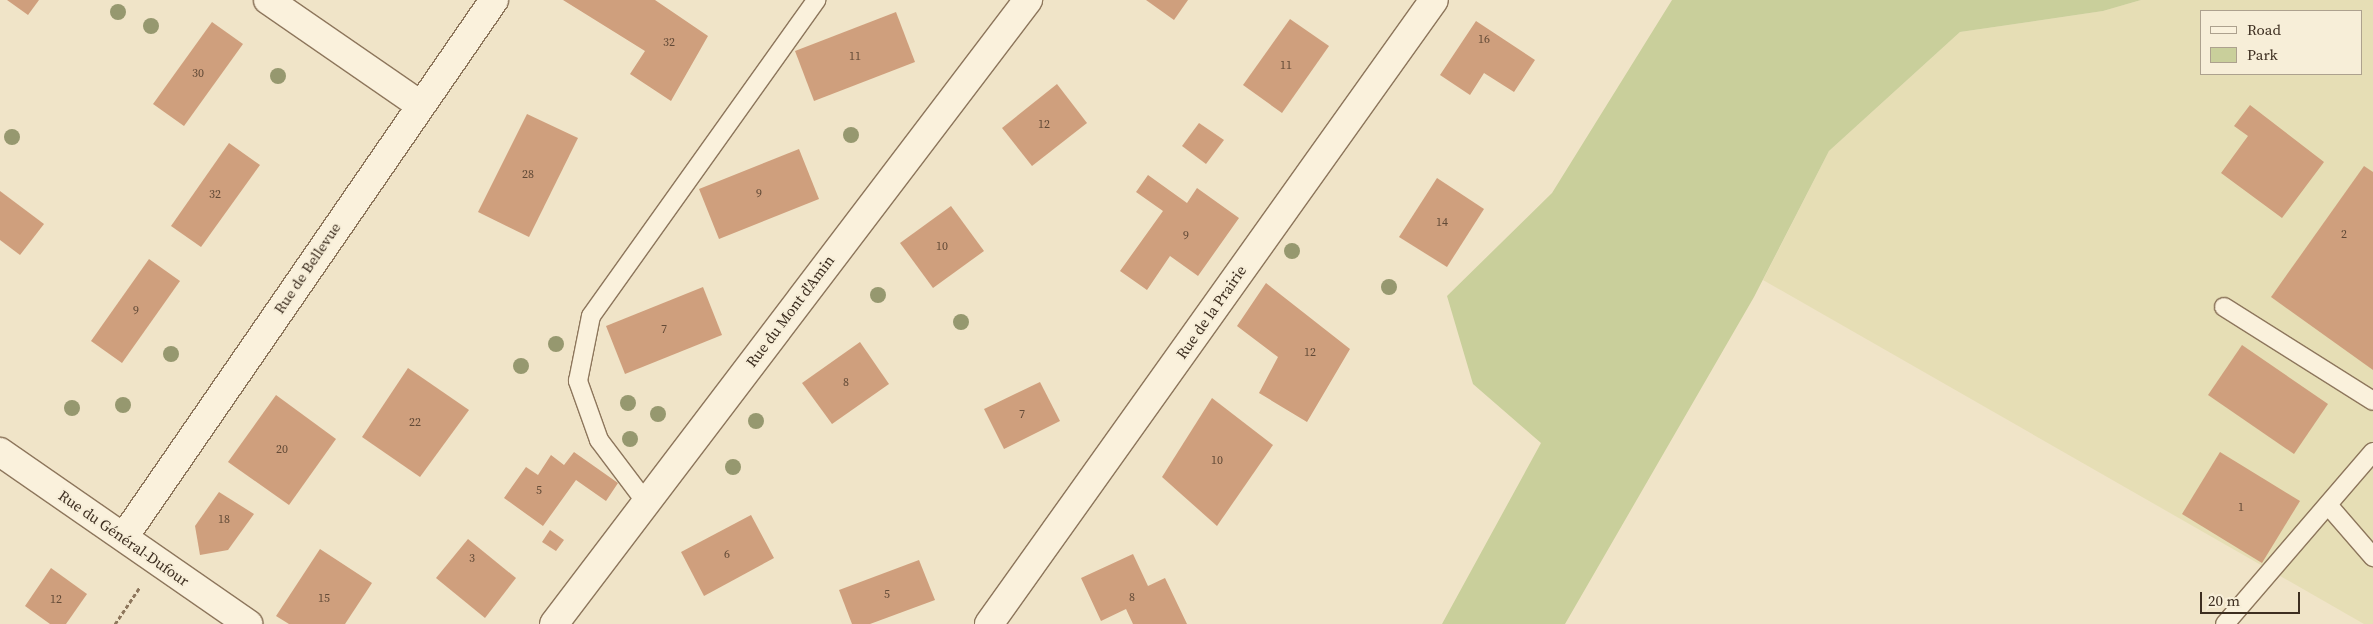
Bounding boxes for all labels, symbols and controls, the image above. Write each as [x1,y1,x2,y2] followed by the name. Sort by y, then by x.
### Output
[2200,10,2363,75] legend
[2247,19,2281,40] text: Road
[1478,33,1490,47] house number: 16
[663,36,675,50] house number: 32
[2247,44,2278,65] text: Park
[849,50,861,64] house number: 11
[1280,59,1292,73] house number: 11
[192,67,204,81] house number: 30
[1038,118,1050,132] house number: 12
[522,168,534,182] house number: 28
[756,187,762,201] house number: 9
[209,188,221,202] house number: 32
[1436,216,1448,230] house number: 14
[270,219,344,317] street label: Rue de Bellevue
[2341,228,2347,242] house number: 2
[1183,229,1189,243] house number: 9
[936,240,948,254] house number: 10
[742,251,838,371] street label: Rue du Mont d'Amin
[1172,262,1250,362] street label: Rue de la Prairie
[133,304,139,318] house number: 9
[661,323,667,337] house number: 7
[1304,346,1316,360] house number: 12
[843,376,849,390] house number: 8
[1019,408,1025,422] house number: 7
[409,416,421,430] house number: 22
[276,443,288,457] house number: 20
[1211,454,1223,468] house number: 10
[536,484,542,498] house number: 5
[55,486,193,590] street label: Rue du Général-Dufour
[2238,501,2244,515] house number: 1
[218,513,230,527] house number: 18
[724,548,730,562] house number: 6
[469,552,475,566] house number: 3
[2203,582,2303,614] scale bar
[884,588,890,602] house number: 5
[2208,590,2240,611] text: 20 m
[1129,591,1135,605] house number: 8
[318,592,330,606] house number: 15
[50,593,62,607] house number: 12

